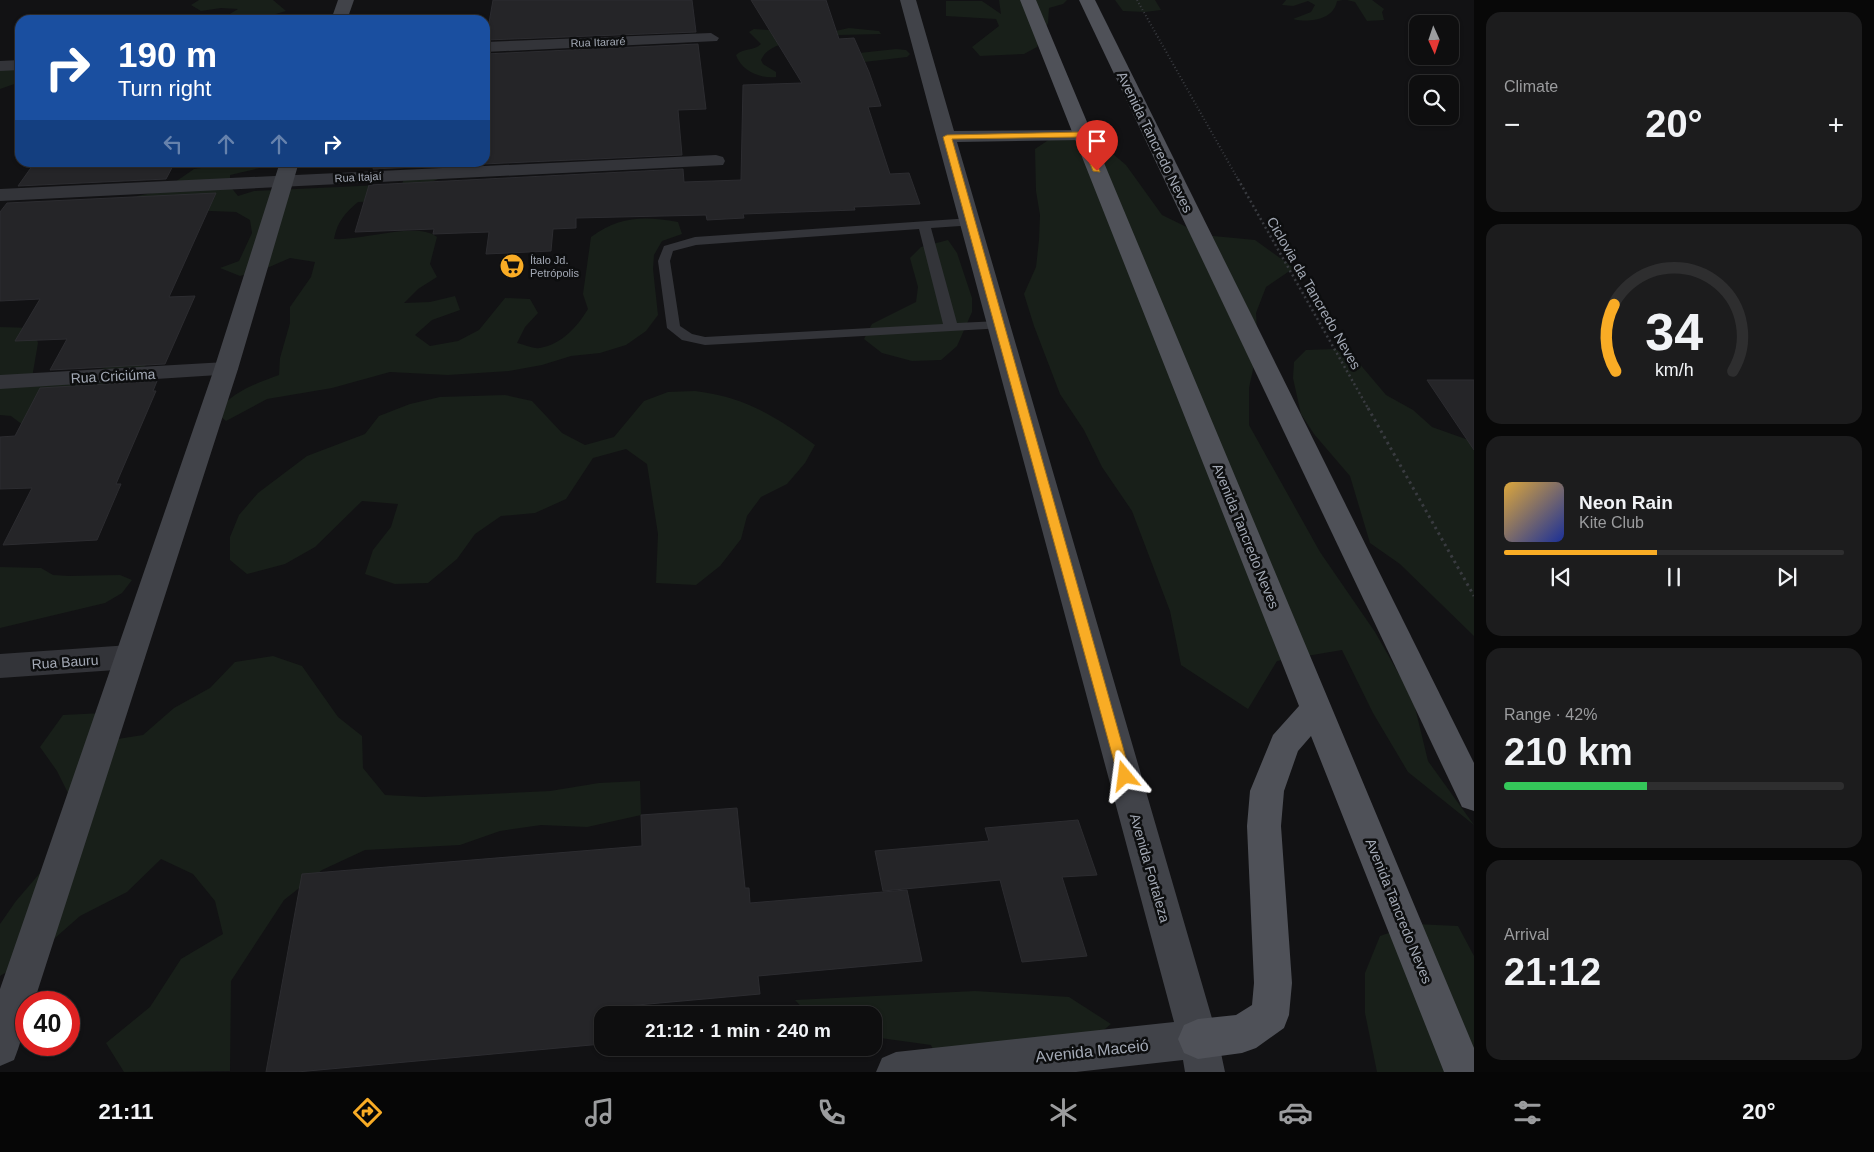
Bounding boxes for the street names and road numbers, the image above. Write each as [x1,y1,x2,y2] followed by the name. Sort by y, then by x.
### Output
[570,35,626,49] street label: Rua Itararé
[1114,69,1196,215] street label: Avenida Tancredo Neves
[334,170,382,184] street label: Rua Itajaí
[1264,214,1364,372] street label: Ciclovia da Tancredo Neves
[70,366,156,386] street label: Rua Criciúma
[1210,461,1282,611] street label: Avenida Tancredo Neves
[31,652,99,672] street label: Rua Bauru
[1127,812,1173,925] street label: Avenida Fortaleza
[1363,836,1435,986] street label: Avenida Tancredo Neves
[1035,1037,1149,1065] street label: Avenida Maceió

